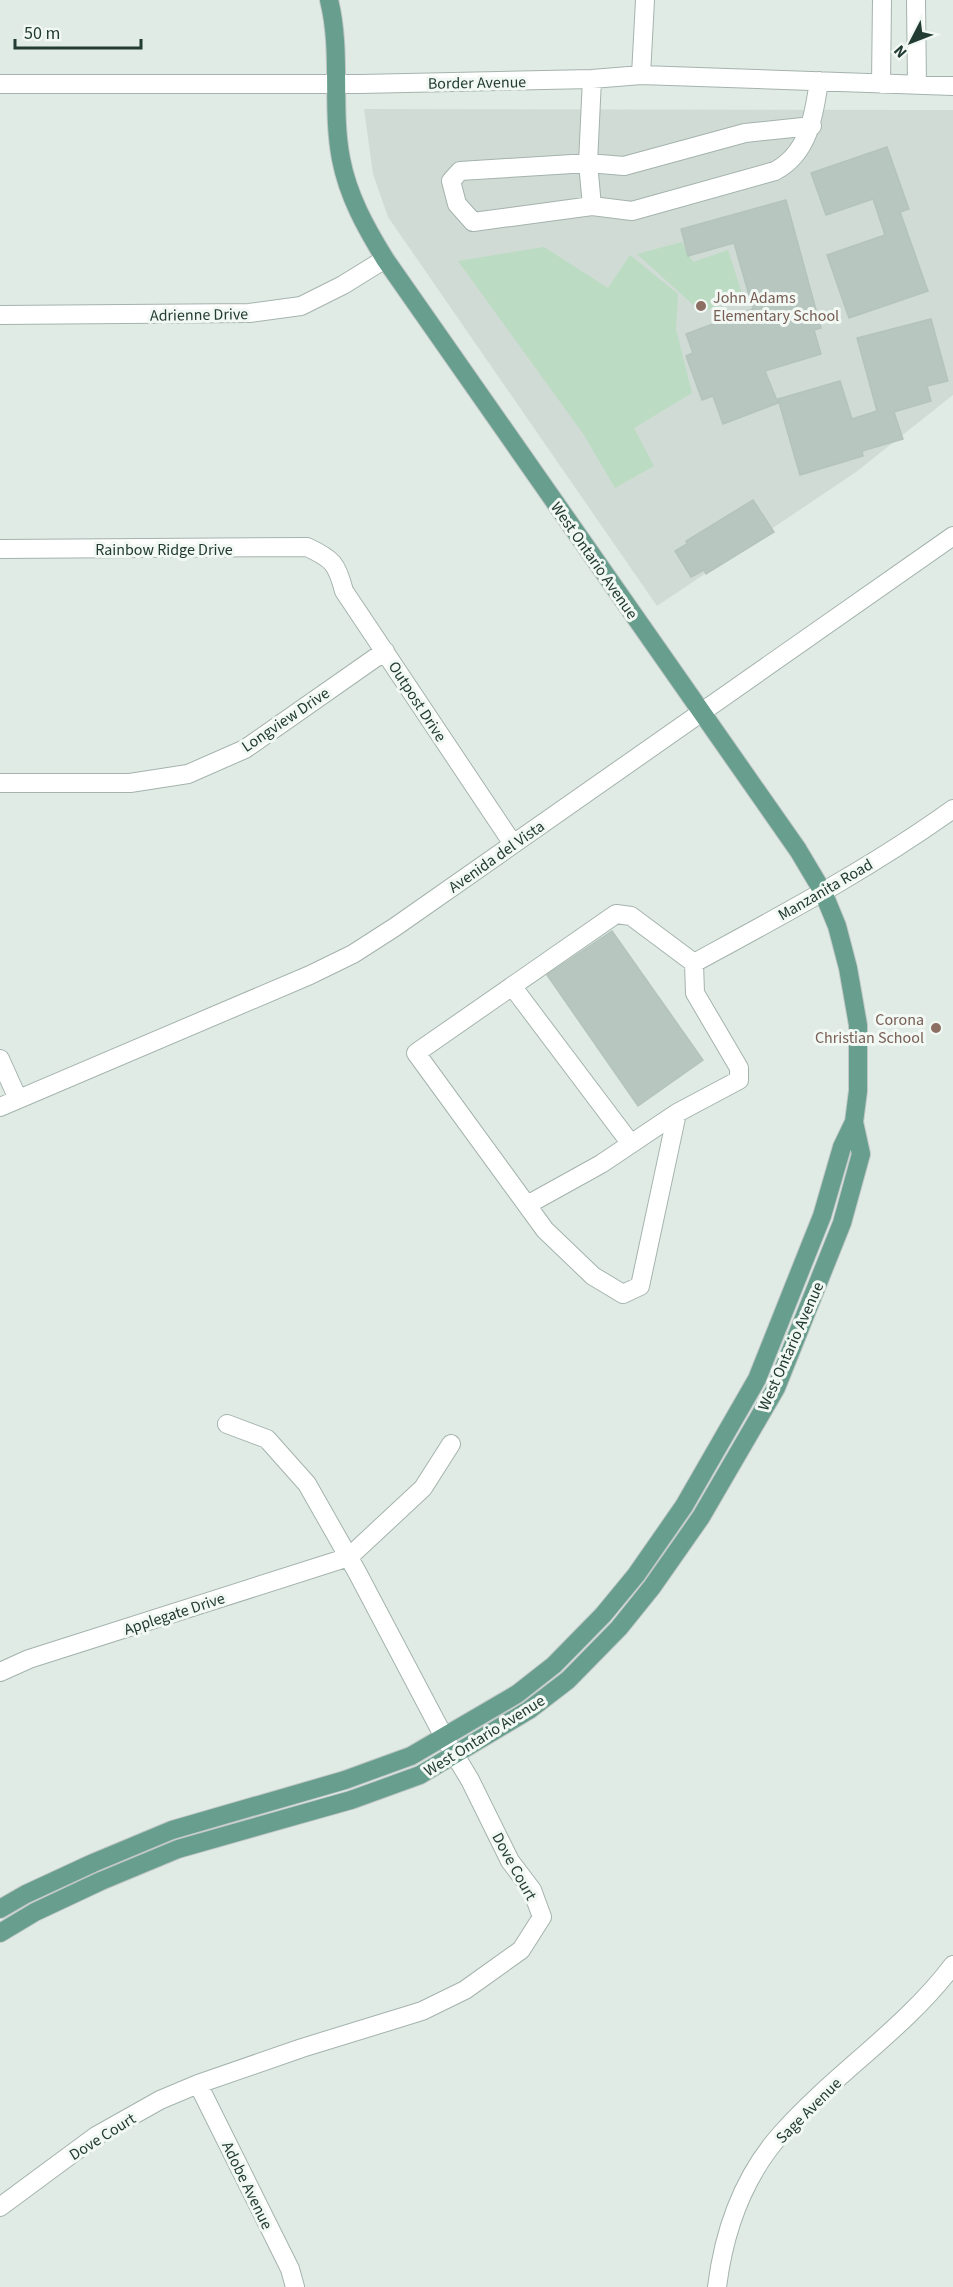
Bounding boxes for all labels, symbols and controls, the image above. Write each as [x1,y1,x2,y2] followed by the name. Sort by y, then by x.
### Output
[15,12,141,50] scale bar
[881,12,941,72] north arrow
[24,21,60,46] text: 50 m
[889,40,912,63] text: N
[428,71,526,95] street label: Border Avenue
[713,287,839,327] place label: John Adams Elementary School
[694,299,708,313] marker: John Adams Elementary School
[150,303,248,327] street label: Adrienne Drive
[545,497,643,624] street label: West Ontario Avenue
[95,539,233,561] street label: Rainbow Ridge Drive
[383,657,451,746] street label: Outpost Drive
[237,682,334,757] street label: Longview Drive
[444,816,549,898] street label: Avenida del Vista
[774,854,877,926] street label: Manzanita Road
[815,1009,924,1049] place label: Corona Christian School
[929,1021,943,1035] marker: Corona Christian School
[753,1279,829,1414] street label: West Ontario Avenue
[121,1587,228,1641] street label: Applegate Drive
[420,1690,549,1782] street label: West Ontario Avenue
[486,1829,542,1905] street label: Dove Court
[771,2073,847,2149] street label: Sage Avenue
[65,2107,140,2166] street label: Dove Court
[216,2138,278,2233] street label: Adobe Avenue

